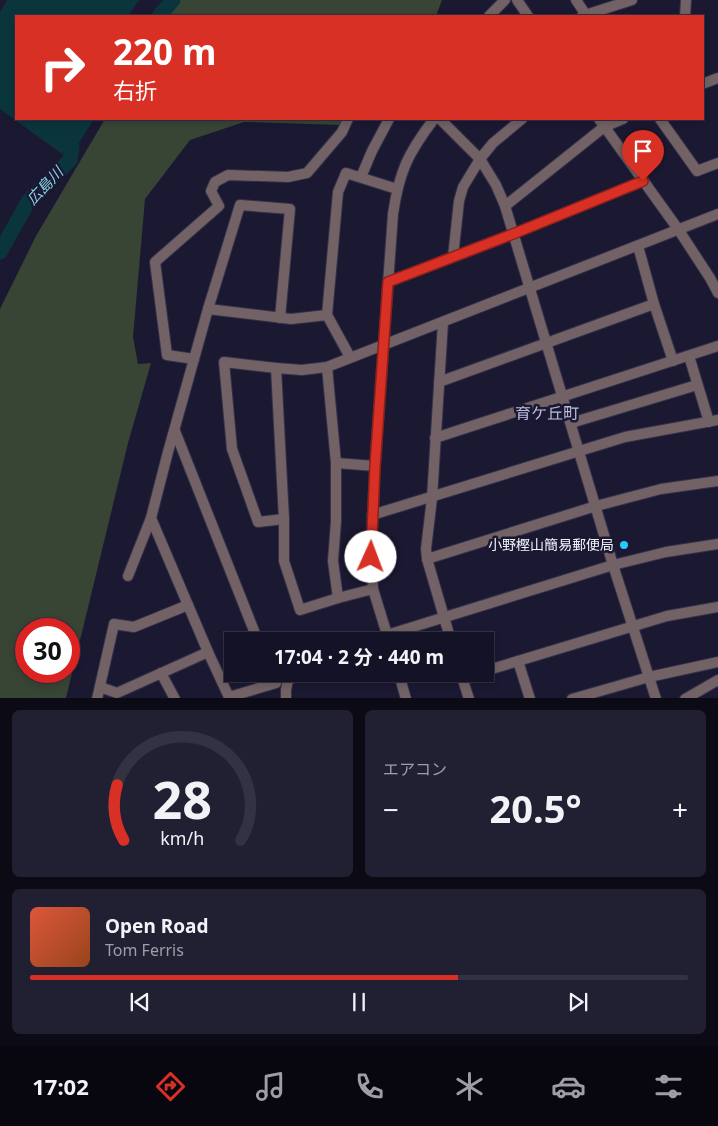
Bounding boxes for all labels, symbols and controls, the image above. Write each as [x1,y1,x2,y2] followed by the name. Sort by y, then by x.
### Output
[113,28,216,75] text: 220 m
[30,35,95,100] icon: right
[113,75,157,105] text: 右折
[622,130,664,181] pin
[629,137,657,165] icon: arrive
[22,161,68,209] water label: 広島川
[515,402,579,424] district label: 育ケ丘町
[344,530,396,582] position arrow
[488,535,614,554] place label: 小野樫山簡易郵便局
[618,539,630,551] marker: 小野樫山簡易郵便局
[15,618,80,683] speed limit sign: 30
[274,644,444,670] text: 17:04 · 2 分 · 440 m
[383,758,447,780] text: エアコン
[153,763,212,834] text: 28
[490,782,582,834] text: 20.5°
[383,790,399,828] text: −
[672,790,688,828] text: +
[161,826,204,850] text: km/h
[105,913,208,939] text: Open Road
[105,939,184,961] text: Tom Ferris
[126,988,154,1016] icon: previous
[345,988,373,1016] icon: pause
[564,988,592,1016] icon: next
[153,1069,188,1104] icon: directions
[253,1069,288,1104] icon: music
[352,1069,387,1104] icon: phone
[452,1069,487,1104] icon: climate
[551,1069,586,1104] icon: car
[651,1069,686,1104] icon: filters
[32,1071,89,1101] text: 17:02

